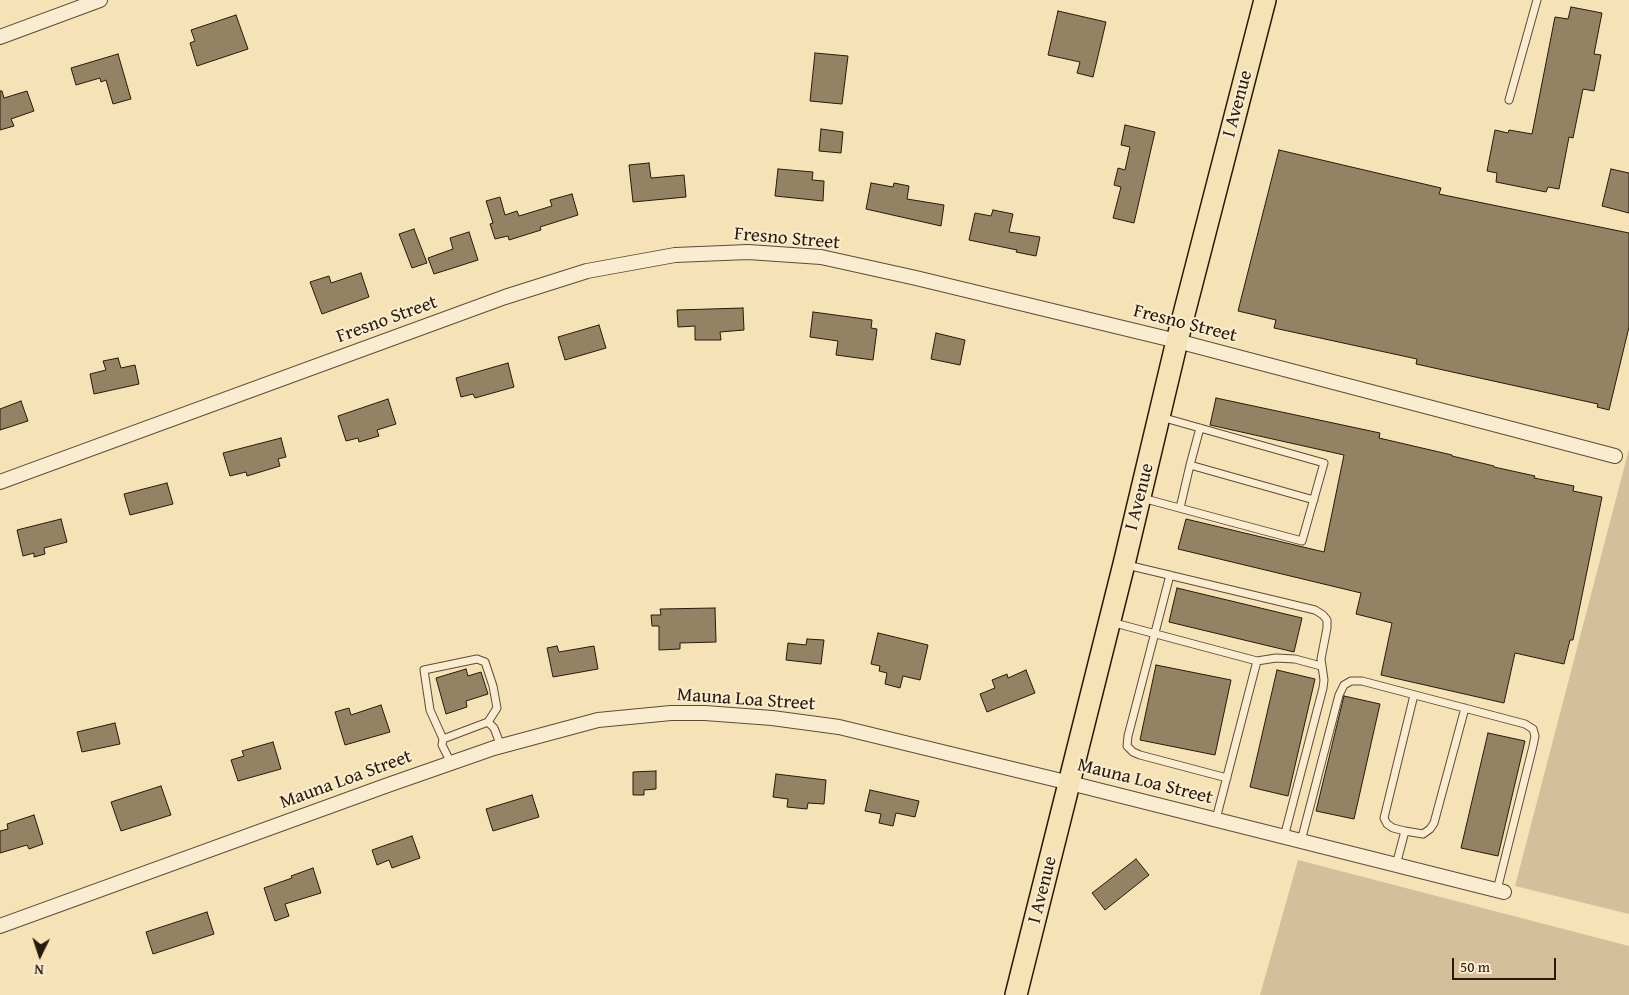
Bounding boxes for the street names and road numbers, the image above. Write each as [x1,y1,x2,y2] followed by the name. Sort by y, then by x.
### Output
[1218,68,1258,140] street label: I Avenue
[733,223,841,255] street label: Fresno Street
[333,291,441,349] street label: Fresno Street
[1131,300,1239,348] street label: Fresno Street
[1121,461,1159,533] street label: I Avenue
[676,684,816,716] street label: Mauna Loa Street
[277,746,415,814] street label: Mauna Loa Street
[1075,754,1215,810] street label: Mauna Loa Street
[1024,854,1062,926] street label: I Avenue

